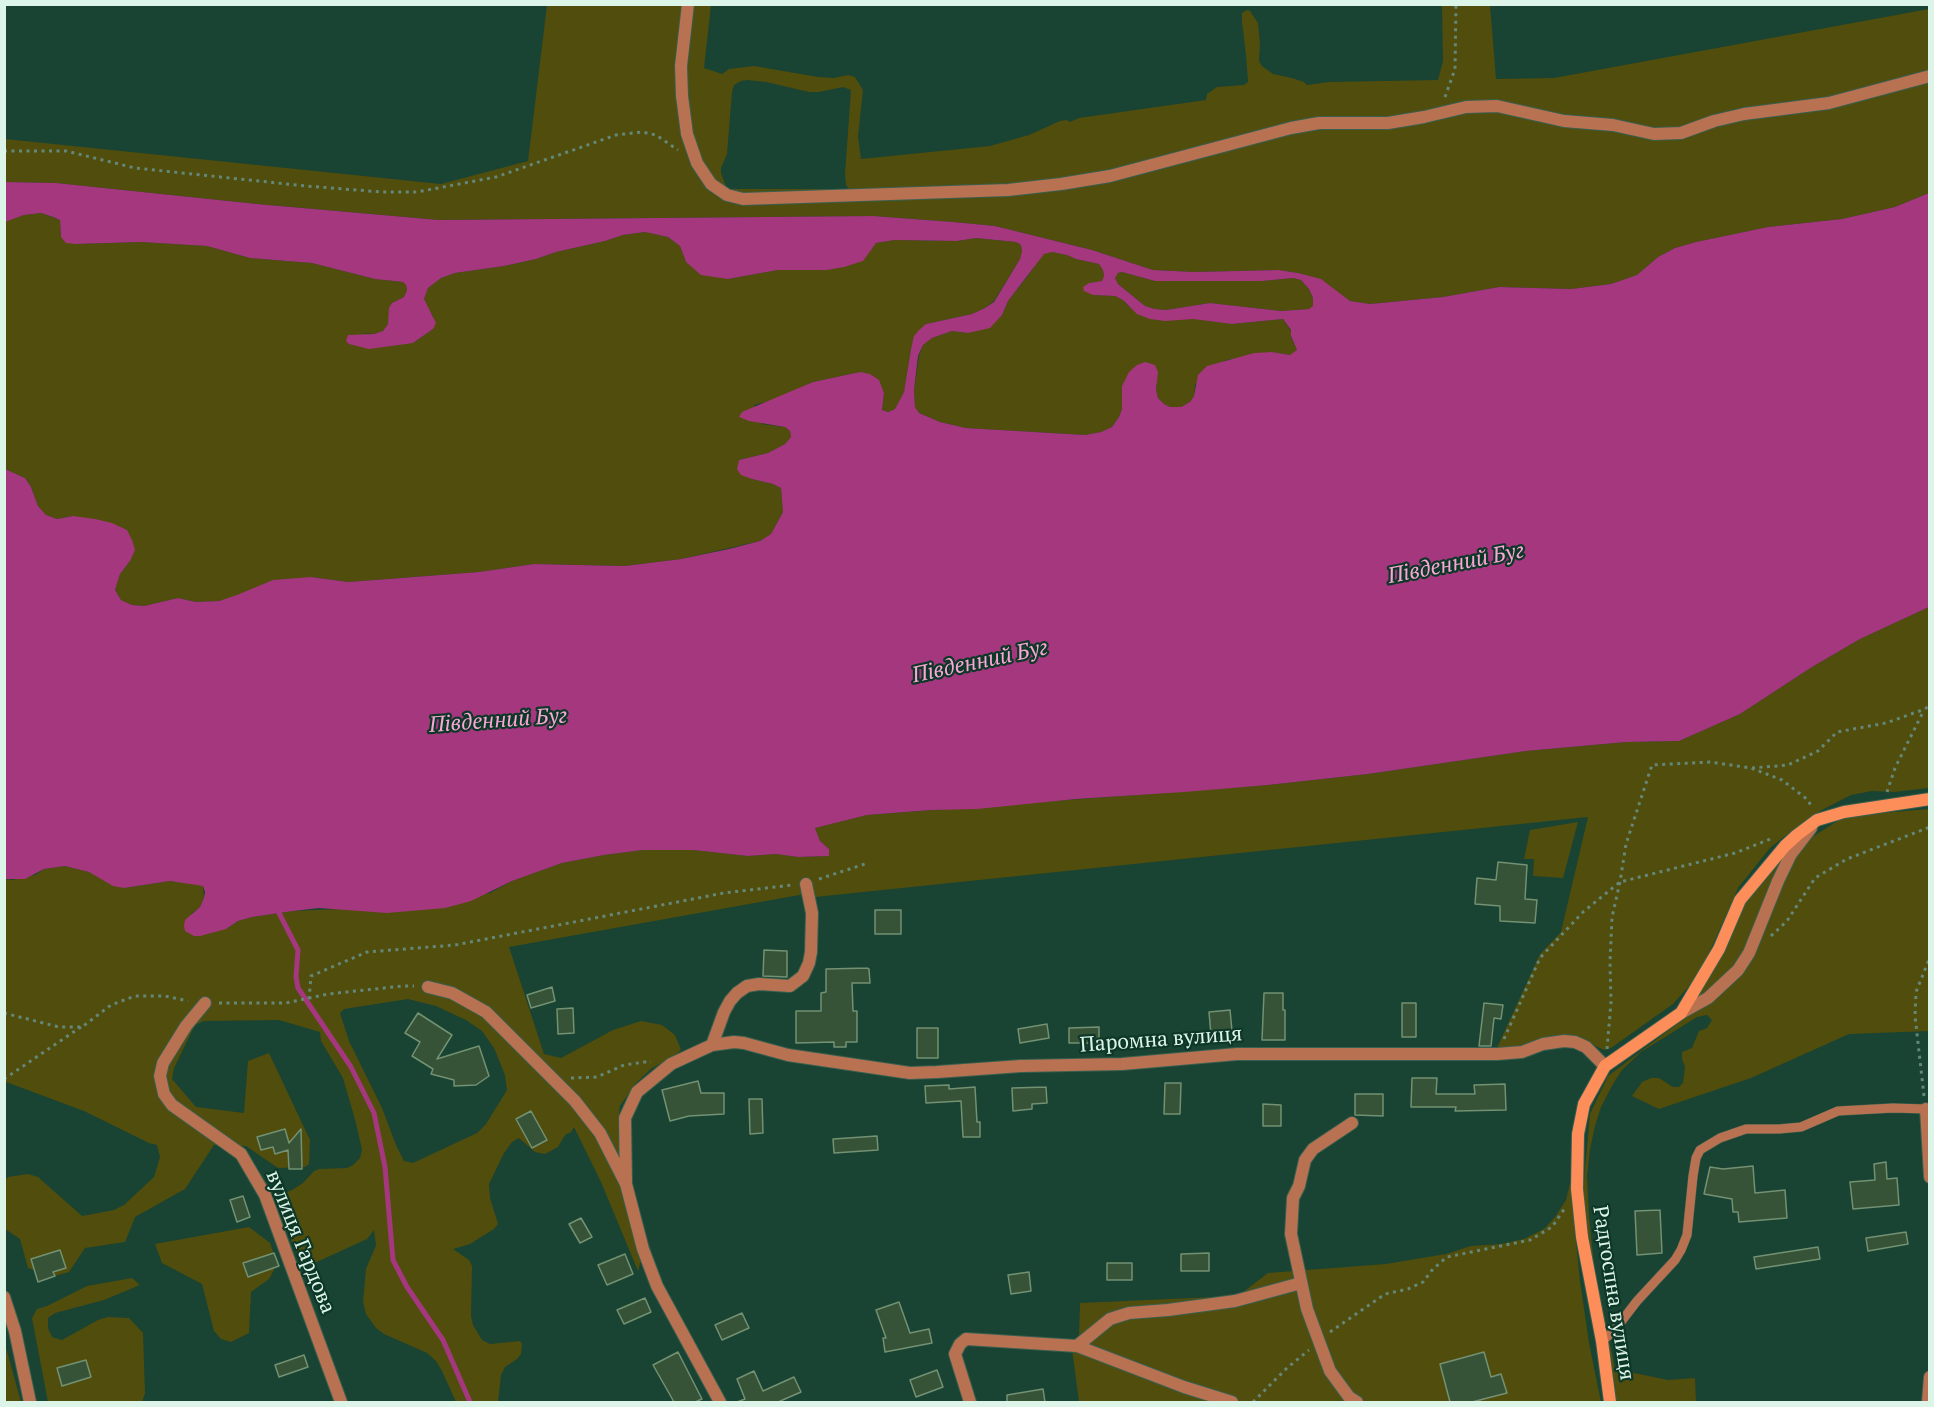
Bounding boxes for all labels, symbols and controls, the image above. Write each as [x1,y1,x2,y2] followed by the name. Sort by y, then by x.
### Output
[1386,538,1526,590] water label: Південний Буг
[910,635,1050,689] water label: Південний Буг
[428,703,568,739] water label: Південний Буг
[1079,1022,1243,1058] street label: Паромна вулиця
[260,1167,340,1317] street label: вулиця Гардова
[1587,1204,1639,1382] street label: Радгоспна вулиця

